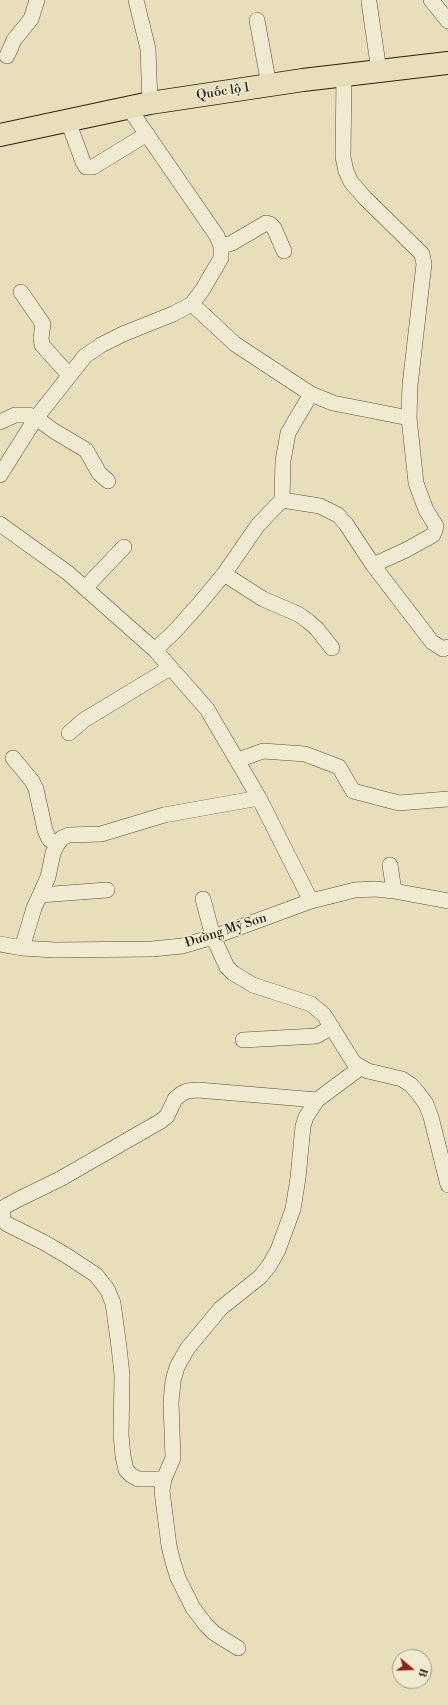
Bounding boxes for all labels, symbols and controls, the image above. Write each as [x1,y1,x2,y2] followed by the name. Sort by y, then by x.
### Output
[195,80,251,104] street label: Quốc lộ 1
[183,910,269,952] street label: Đường Mỹ Sơn
[392,1649,432,1689] north arrow
[414,1666,430,1679] text: B

